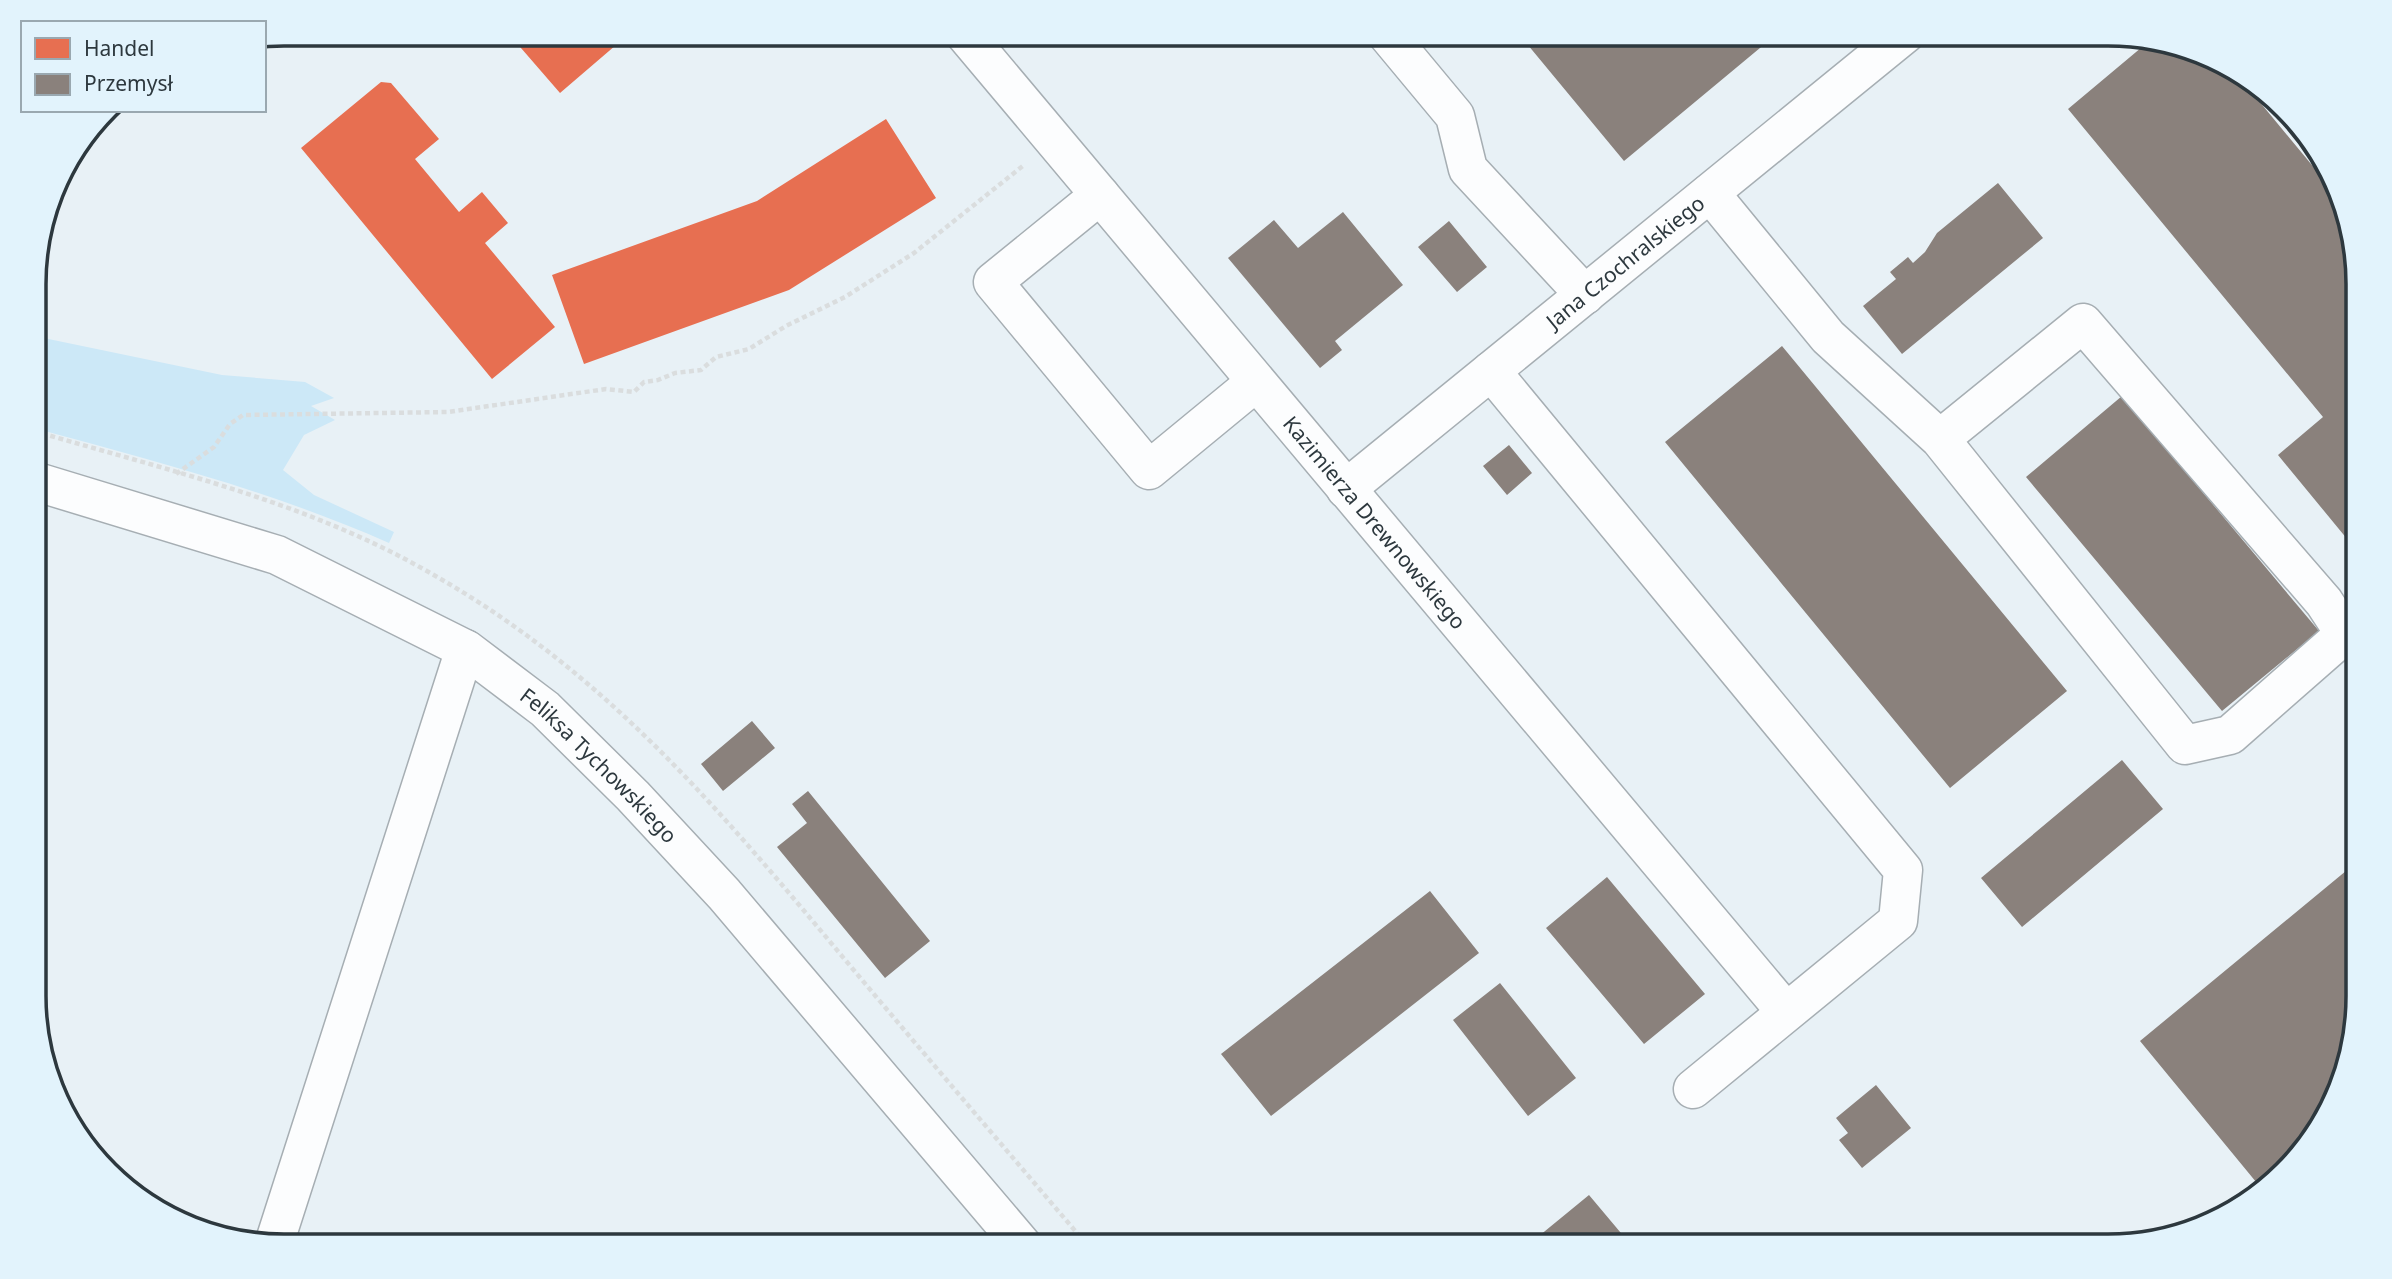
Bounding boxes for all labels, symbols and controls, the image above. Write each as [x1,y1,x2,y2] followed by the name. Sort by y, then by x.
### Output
[21,21,266,112] legend
[84,34,155,62] text: Handel
[84,69,173,97] text: Przemysł
[1539,189,1710,336] street label: Jana Czochralskiego
[1277,410,1473,635] street label: Kazimierza Drewnowskiego
[515,681,683,849] street label: Feliksa Tychowskiego

